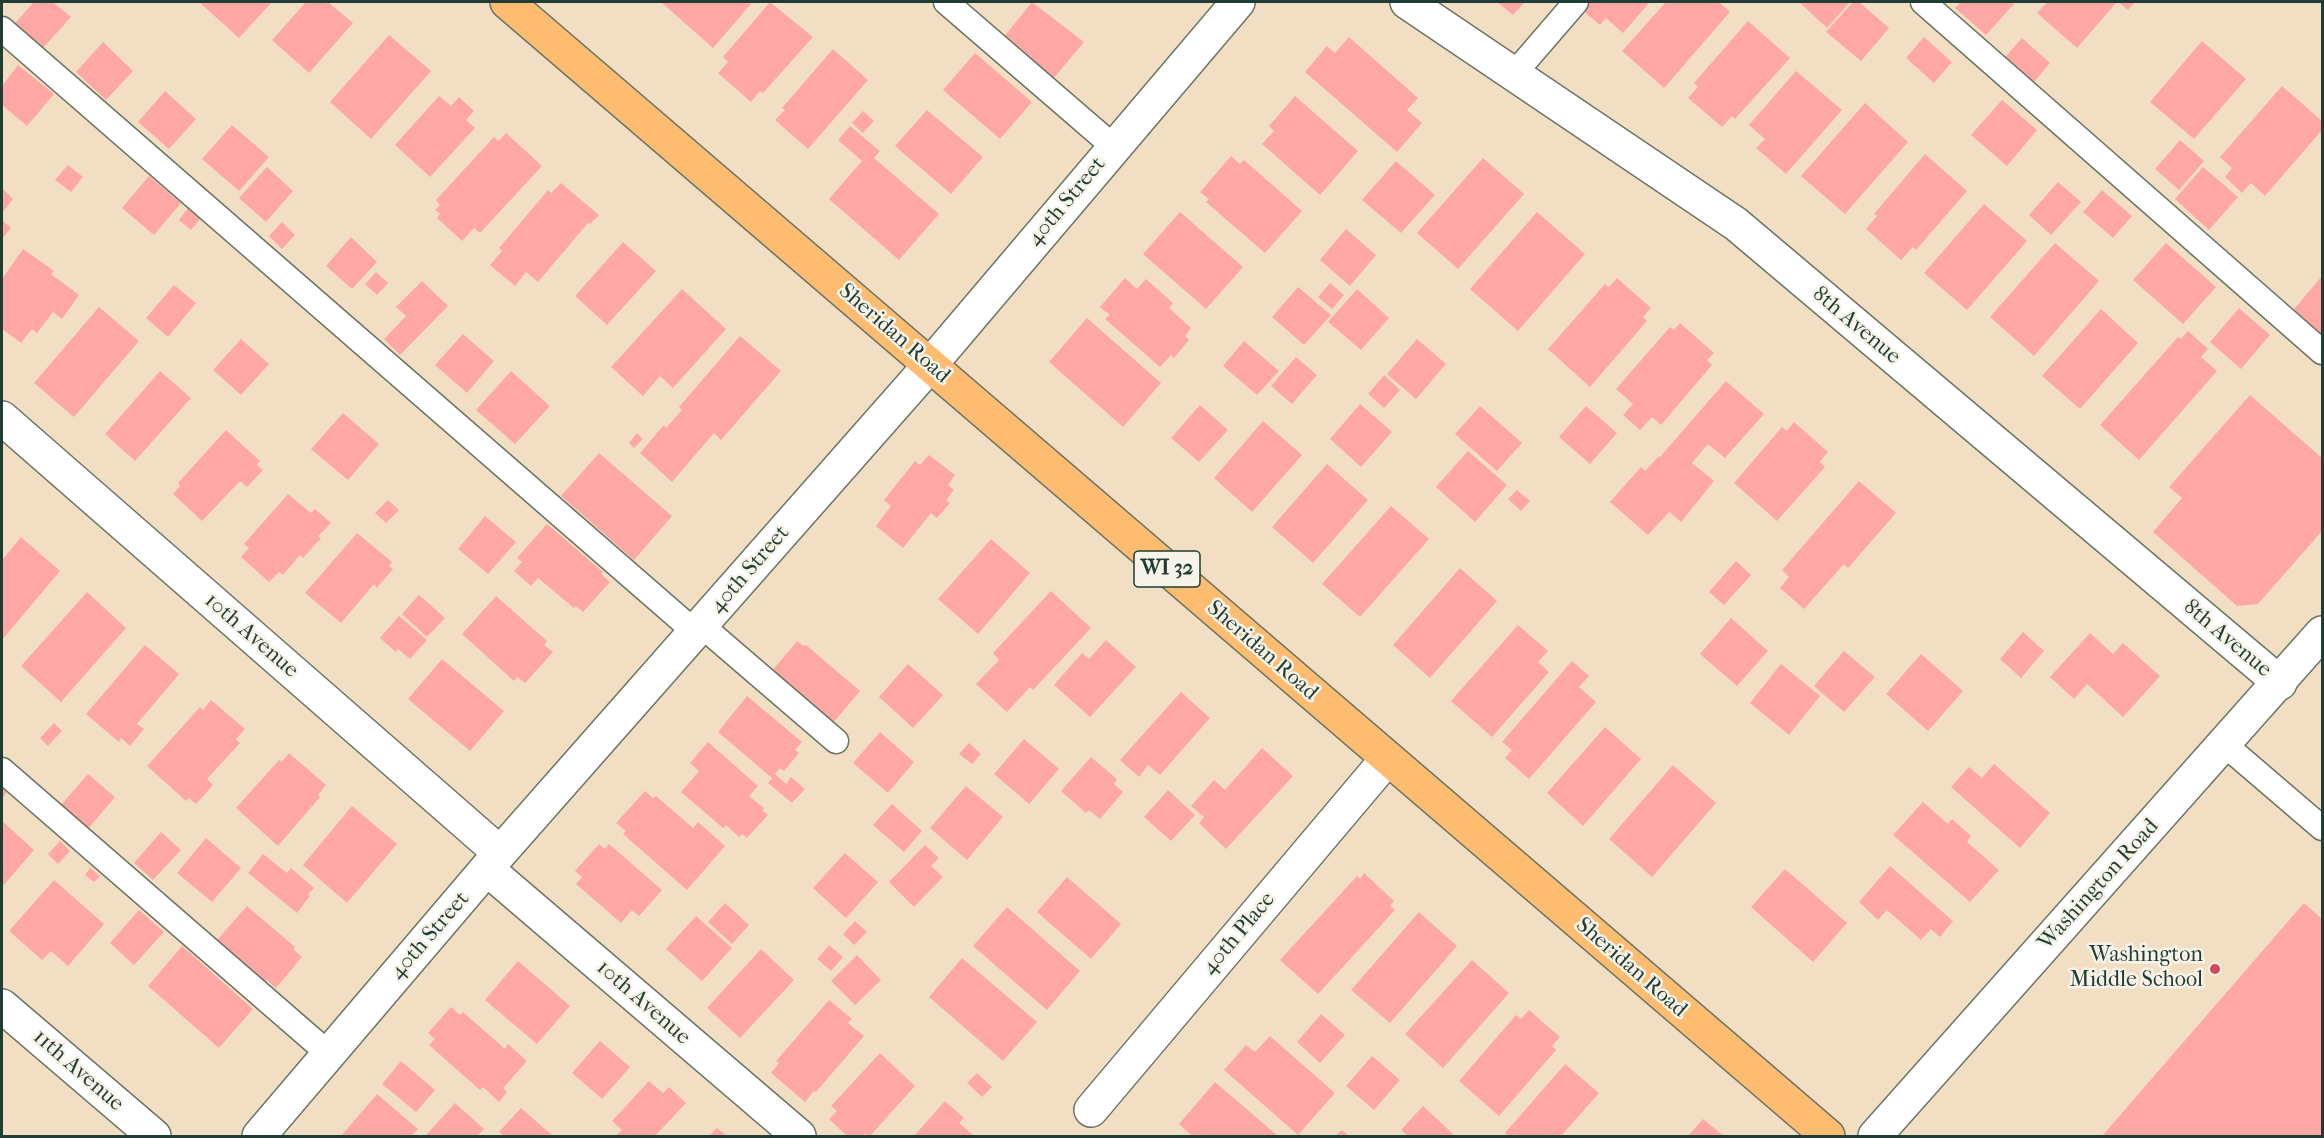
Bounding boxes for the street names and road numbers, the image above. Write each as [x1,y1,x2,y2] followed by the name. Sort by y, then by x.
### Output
[1022,152,1112,252] street label: 40th Street
[833,279,955,389] street label: Sheridan Road
[1807,282,1905,370] street label: 8th Avenue
[705,521,795,619] street label: 40th Street
[1134,551,1200,587] road number: WI 32
[199,588,303,684] street label: 10th Avenue
[2178,595,2276,683] street label: 8th Avenue
[1201,596,1323,706] street label: Sheridan Road
[2033,814,2165,956] street label: Washington Road
[385,887,475,985] street label: 40th Street
[1197,887,1281,981] street label: 40th Place
[1570,913,1692,1023] street label: Sheridan Road
[591,955,695,1051] street label: 10th Avenue
[27,1024,129,1118] street label: 11th Avenue

